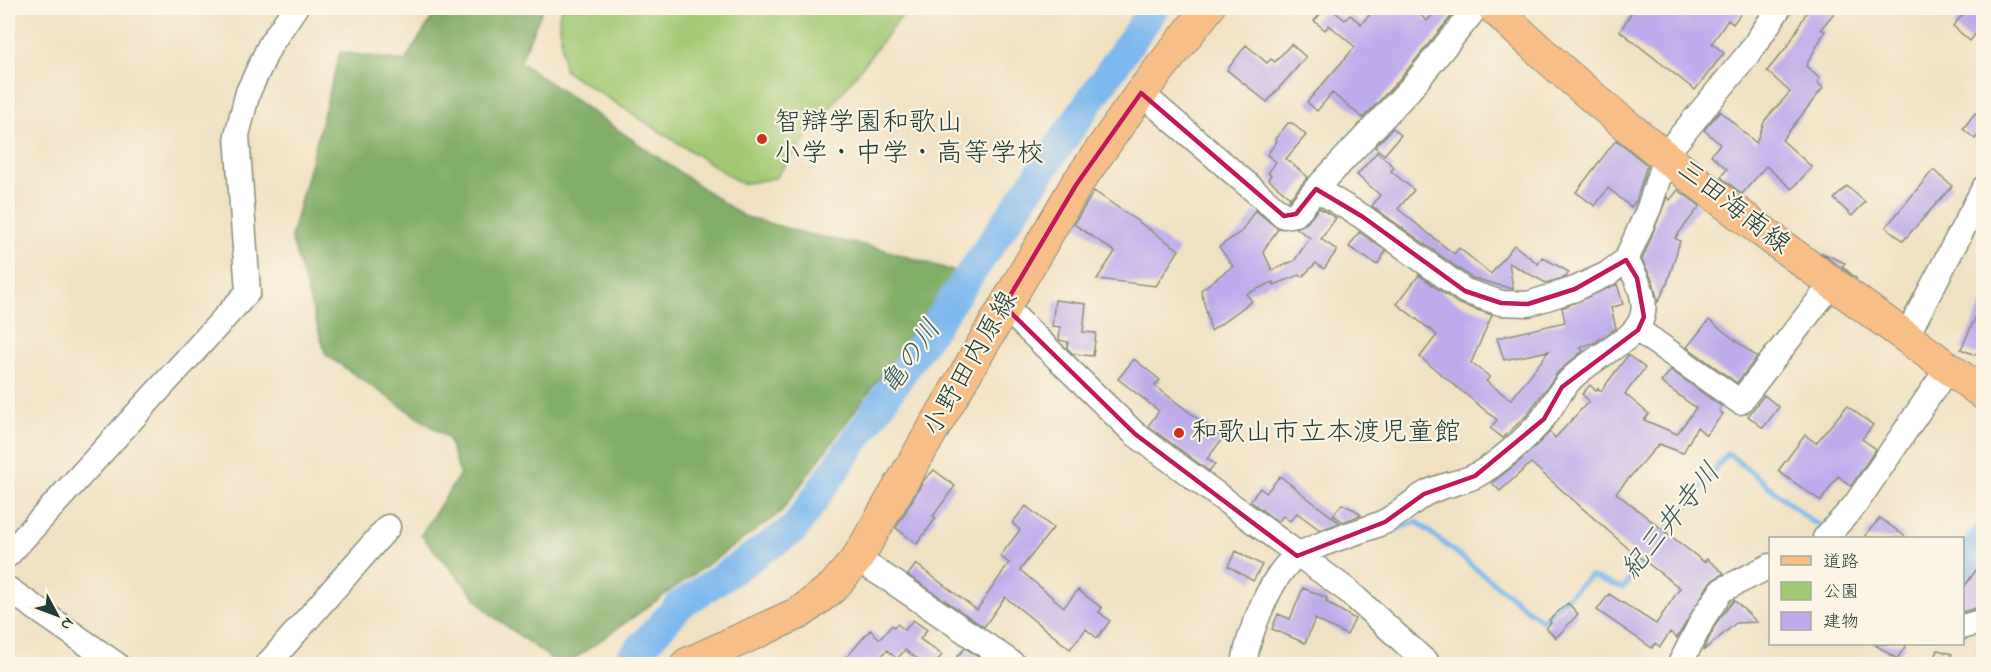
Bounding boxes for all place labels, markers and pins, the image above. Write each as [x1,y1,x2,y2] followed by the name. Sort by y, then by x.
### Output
[774,104,1044,174] place label: 智辯学園和歌山 小学・中学・高等学校
[755,132,769,146] marker: 智辯学園和歌山 小学・中学・高等学校
[1191,414,1461,453] place label: 和歌山市立本渡児童館
[1172,426,1186,440] marker: 和歌山市立本渡児童館

